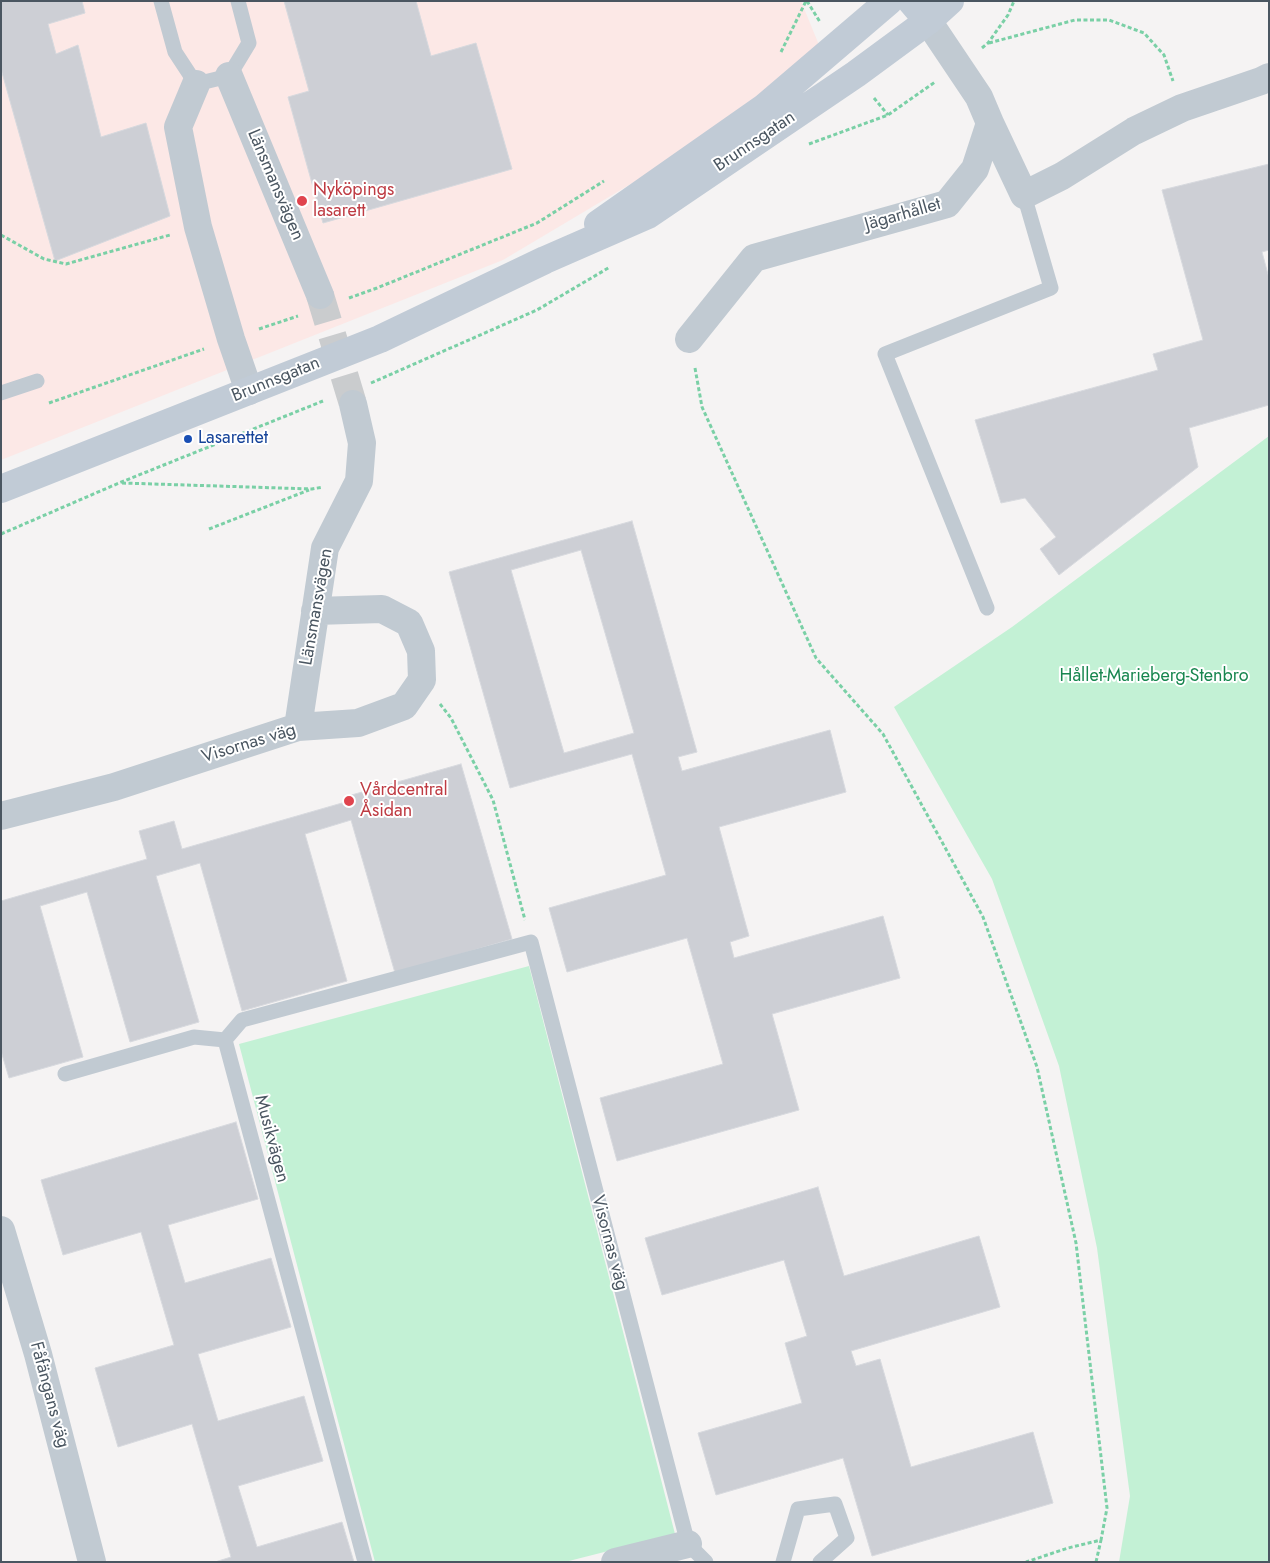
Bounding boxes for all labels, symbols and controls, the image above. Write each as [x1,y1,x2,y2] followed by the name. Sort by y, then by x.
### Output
[710,107,800,177] street label: Brunnsgatan
[242,126,308,244] street label: Länsmansvägen
[313,180,394,222] place label: Nyköpings lasarett
[295,194,309,208] marker: Nyköpings lasarett
[862,194,944,236] street label: Jägarhållet
[229,353,323,407] street label: Brunnsgatan
[198,428,268,450] place label: Lasarettet
[182,433,194,445] marker: Lasarettet
[296,547,338,667] street label: Länsmansvägen
[1060,666,1248,688] park label: Hållet-Marieberg-Stenbro
[199,719,299,769] street label: Visornas väg
[360,780,448,822] place label: Vårdcentral Åsidan
[342,794,356,808] marker: Vårdcentral Åsidan
[249,1093,293,1185] street label: Musikvägen
[586,1193,632,1293] street label: Visornas väg
[24,1340,74,1450] street label: Fåfängans väg

